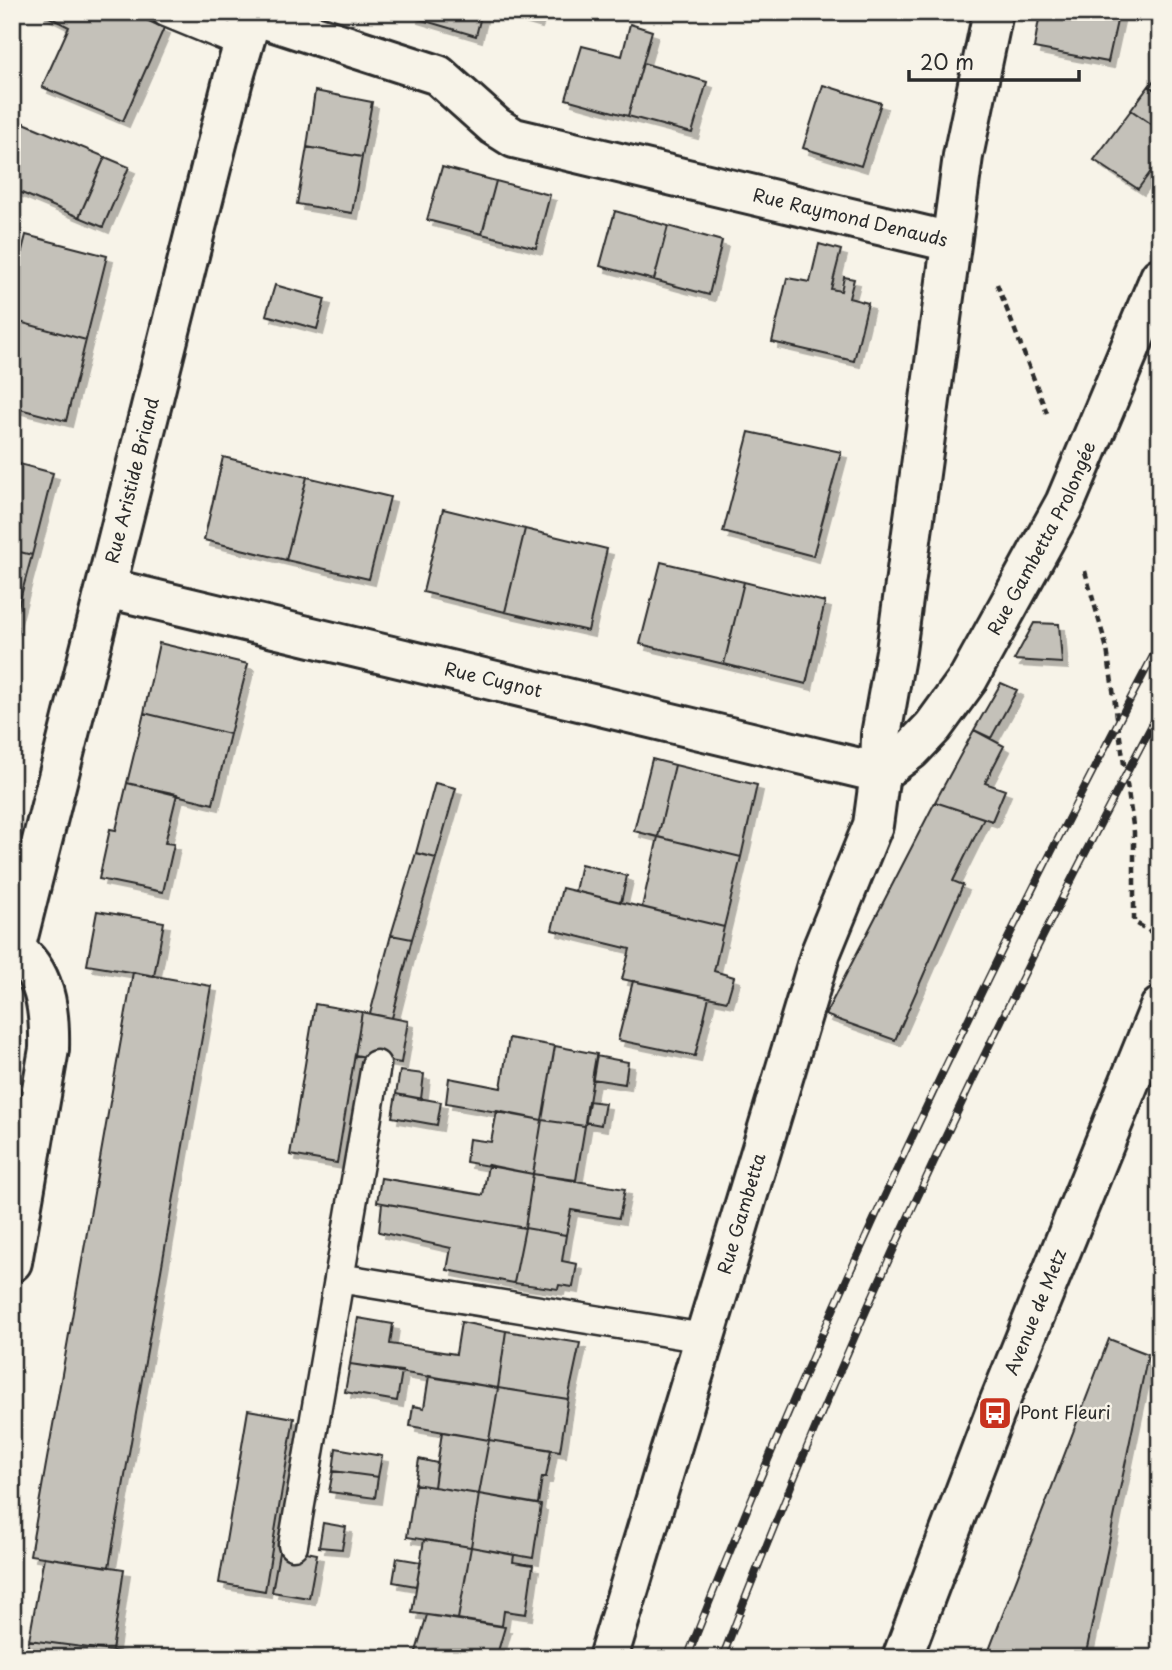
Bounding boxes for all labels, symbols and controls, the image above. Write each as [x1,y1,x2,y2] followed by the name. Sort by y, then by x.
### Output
[909,38,1079,82] scale bar
[920,45,974,77] text: 20 m
[750,180,951,253] street label: Rue Raymond Denauds
[97,394,165,566] street label: Rue Aristide Briand
[980,437,1102,640] street label: Rue Gambetta Prolongée
[442,654,545,704] street label: Rue Cugnot
[710,1149,772,1277] street label: Rue Gambetta
[997,1244,1073,1379] street label: Avenue de Metz
[976,1394,1014,1432] bus stop icon: Pont Fleuri
[1020,1398,1111,1425] place label: Pont Fleuri

